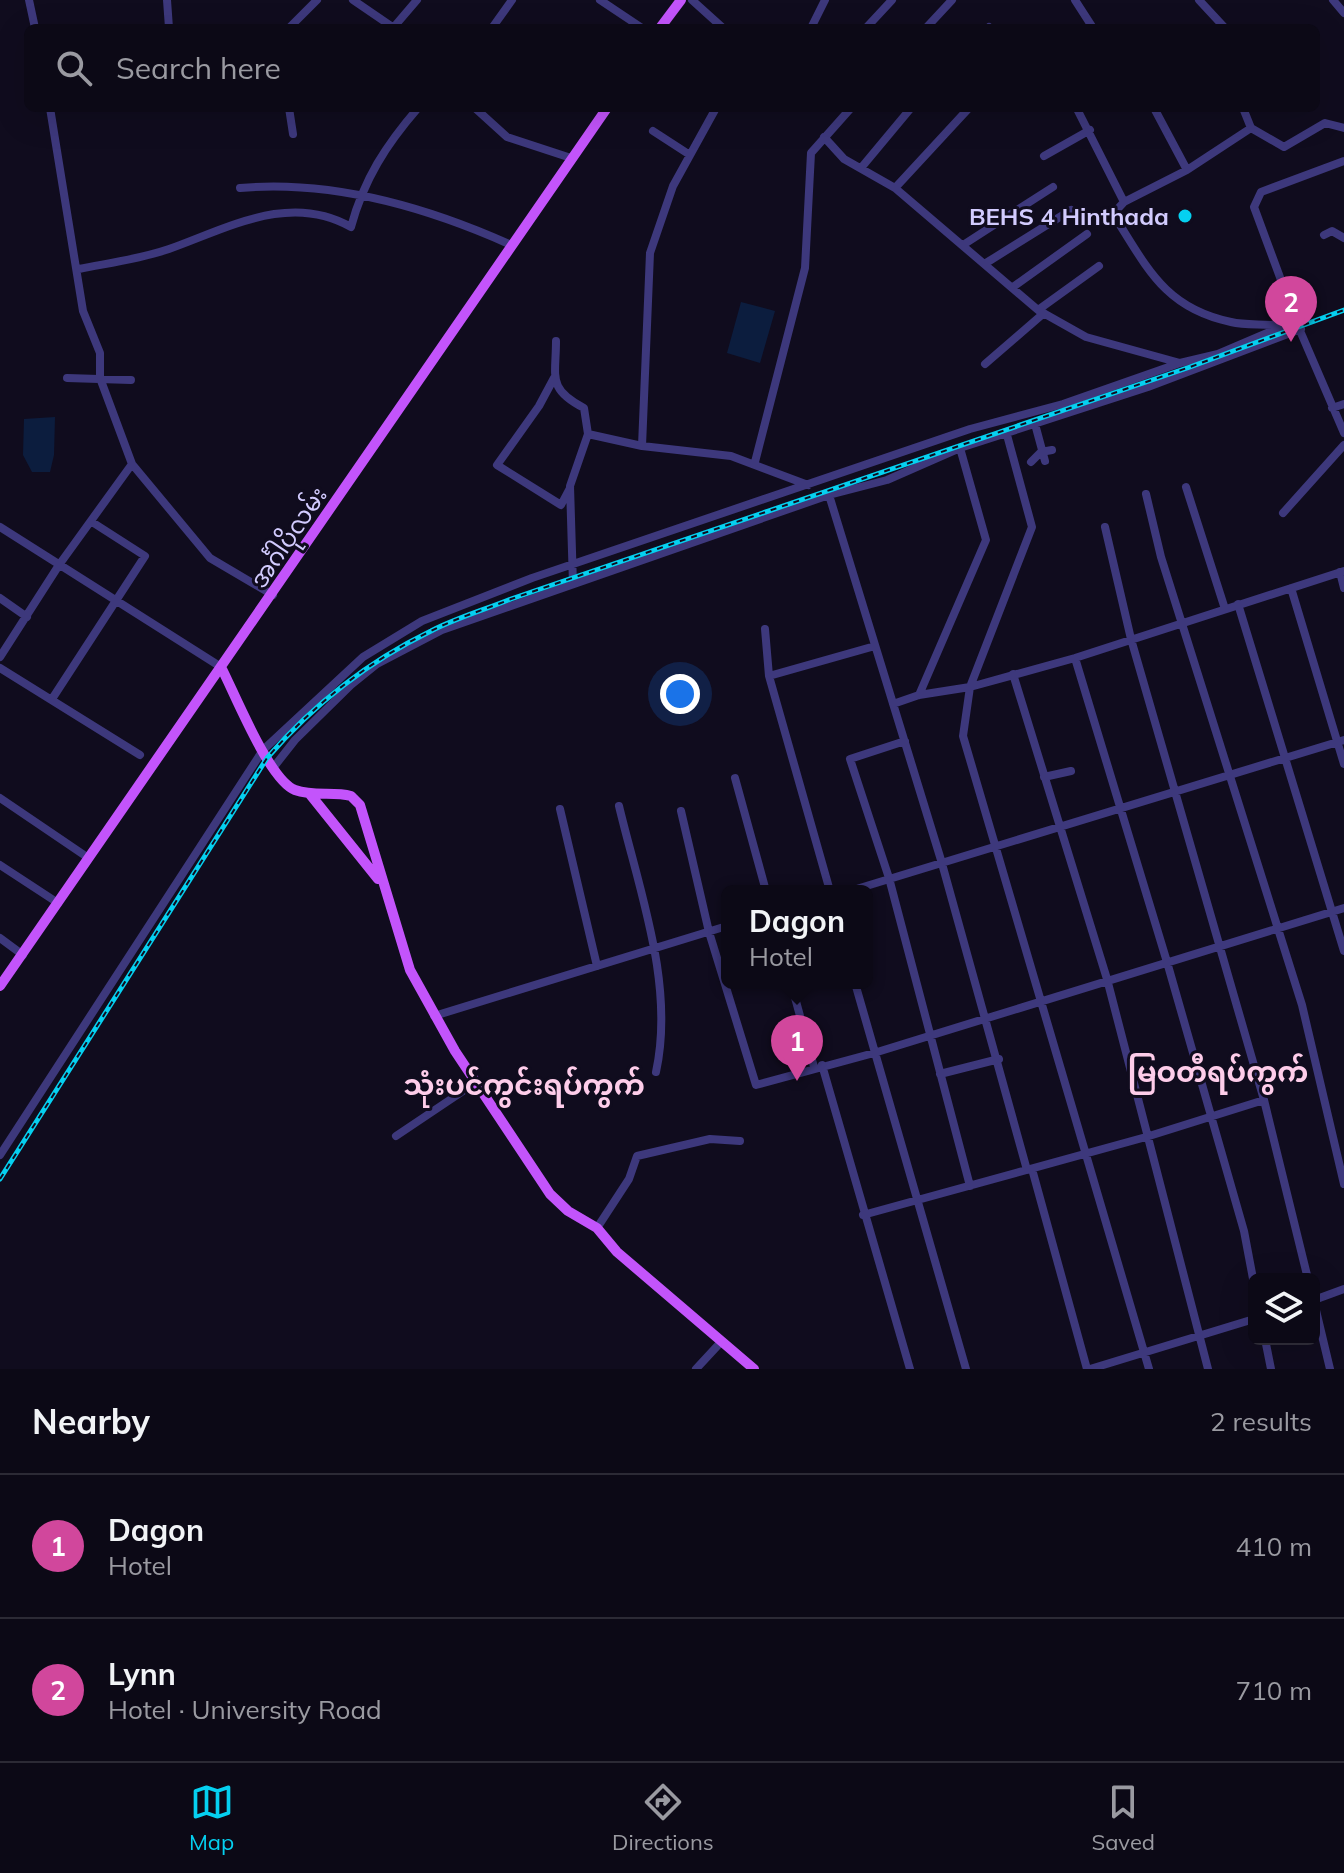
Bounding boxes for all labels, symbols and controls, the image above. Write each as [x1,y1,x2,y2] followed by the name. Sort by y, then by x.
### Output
[24,24,1320,112] search box
[52,46,96,90] icon: search
[116,49,281,87] text: Search here
[969,201,1169,231] place label: BEHS 4 Hinthada
[1176,207,1194,225] marker: BEHS 4 Hinthada
[1265,276,1317,342] pin: 2
[243,481,337,596] street label: အင်္ဂါပိုလမ်း
[660,674,700,714] your location
[721,885,873,989] popup
[749,902,845,940] text: Dagon
[749,940,813,973] text: Hotel
[771,1015,823,1081] pin: 1
[1128,1053,1308,1095] district label: မြဝတီရပ်ကွက်
[403,1066,645,1108] district label: သုံးပင်ကွင်းရပ်ကွက်
[1248,1273,1320,1345] map controls
[1248,1273,1320,1345] button: layers
[32,1400,150,1443] text: Nearby
[1210,1405,1312,1438] text: 2 results
[108,1511,204,1549] text: Dagon
[50,1530,66,1563] text: 1
[1236,1530,1312,1563] text: 410 m
[108,1549,172,1582] text: Hotel
[108,1655,176,1693] text: Lynn
[50,1674,66,1707] text: 2
[1236,1674,1312,1707] text: 710 m
[108,1693,382,1726] text: Hotel · University Road
[189,1780,234,1856] tab: Map
[612,1780,714,1856] tab: Directions
[1092,1780,1155,1856] tab: Saved

